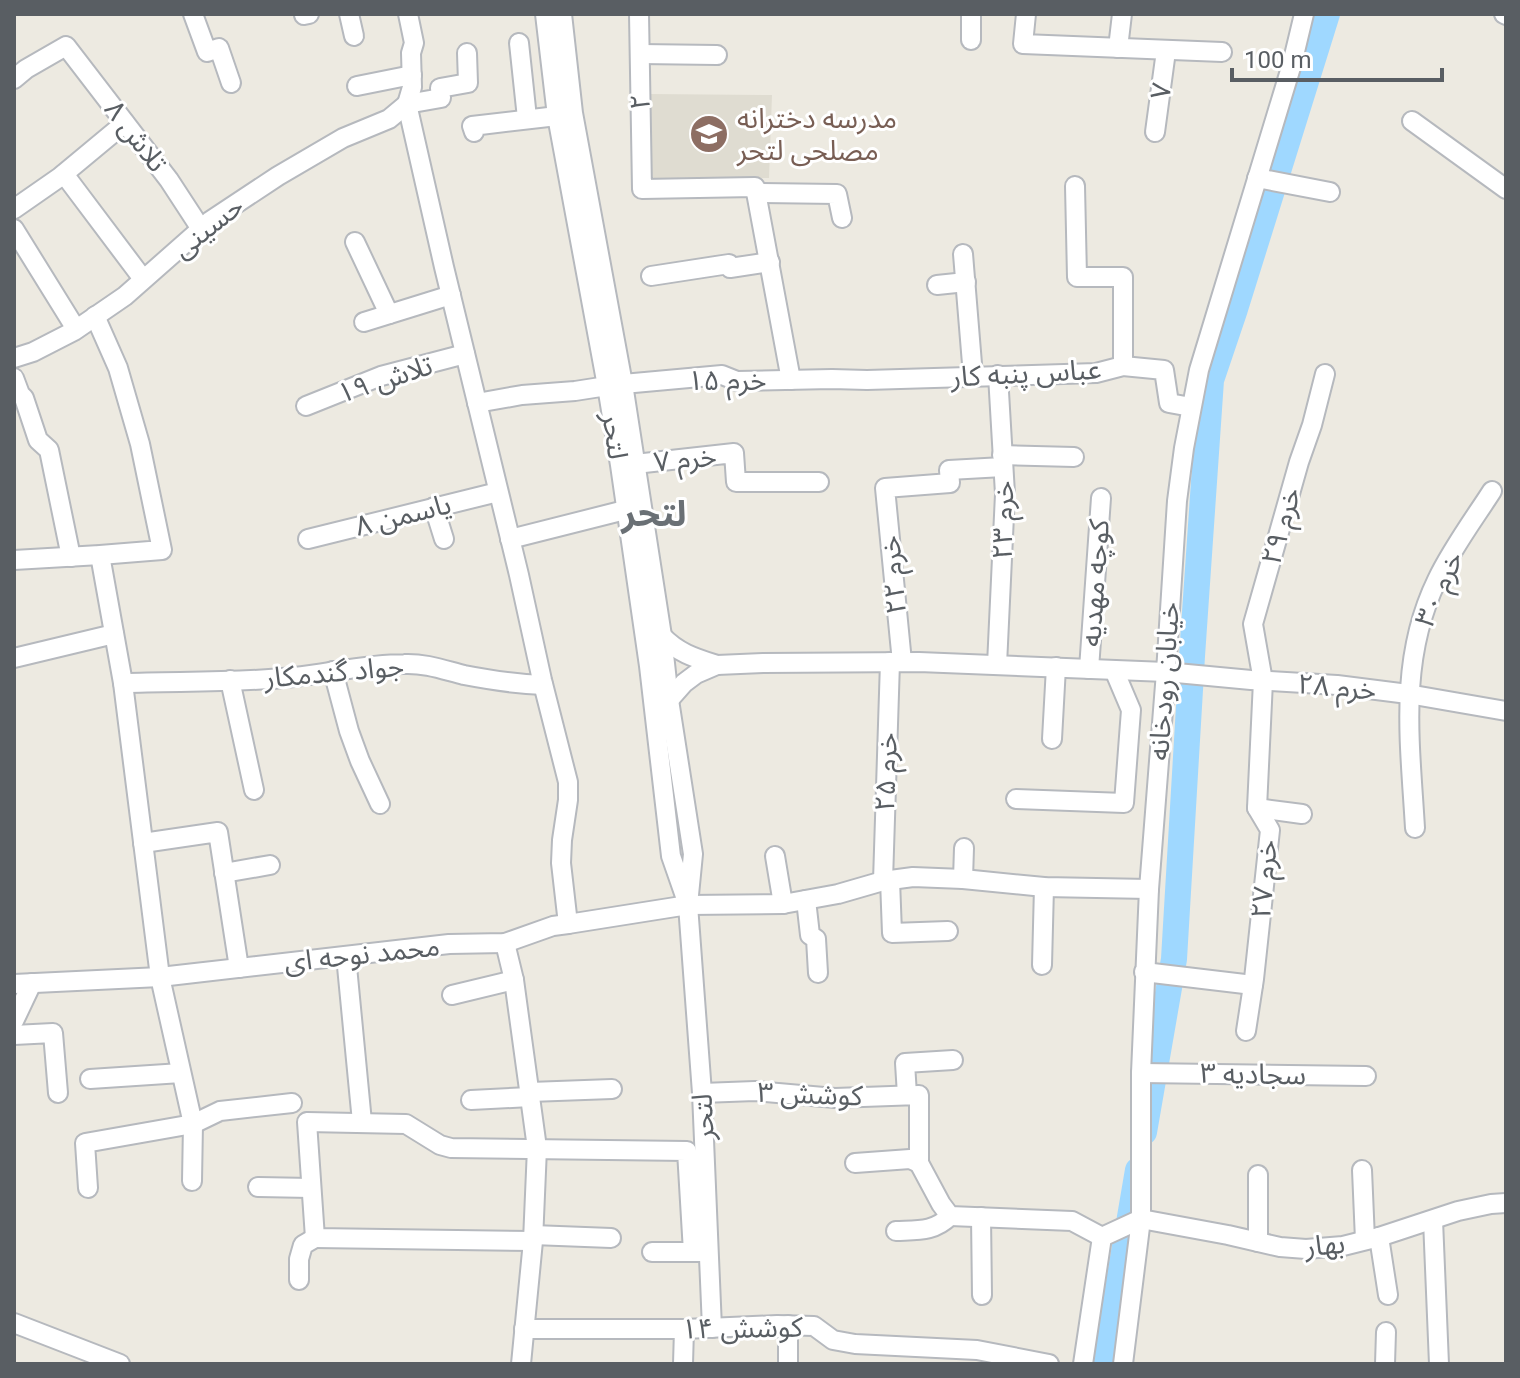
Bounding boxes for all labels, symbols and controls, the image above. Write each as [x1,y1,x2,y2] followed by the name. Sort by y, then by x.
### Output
[1232,32,1442,82] scale bar
[1244,46,1311,74] text: 100 m
[1144,81,1178,101] street label: ۷
[98,94,174,178] street label: تلاش ۸
[623,94,657,110] street label: ۲
[736,102,897,167] place label: مدرسه دخترانه مصلحی لتحر
[688,113,730,155] school or university icon: مدرسه دخترانه مصلحی لتحر
[166,189,250,265] street label: حسینی
[333,348,437,410] street label: تلاش ۱۹
[949,353,1102,395] street label: عباس پنبه کار
[687,364,767,401] street label: خرم ۱۵
[595,410,635,461] street label: لتحر
[652,439,718,483] street label: خرم ۷
[986,480,1024,560] street label: خرم ۲۳
[1254,483,1312,570] street label: خرم ۲۹
[351,487,455,543] street label: یاسمن ۸
[619,493,687,535] district label: لتحر
[1074,518,1117,648] street label: کوچه مهدیه
[873,534,917,616] street label: خرم ۲۲
[1408,546,1474,633] street label: خرم ۳۰
[1142,601,1186,761] street label: خیابان رودخانه
[262,649,405,695] street label: جواد گندمکار
[1296,667,1378,711] street label: خرم ۲۸
[868,732,908,812] street label: خرم ۲۵
[1244,838,1288,920] street label: خرم ۲۷
[283,929,441,979] street label: محمد نوحه ای
[1200,1057,1306,1091] street label: سجادیه ۳
[757,1076,864,1112] street label: کوشش ۳
[685,1093,721,1142] street label: لتحر
[1303,1227,1346,1263] street label: بهار
[681,1310,803,1346] street label: کوشش ۱۴

